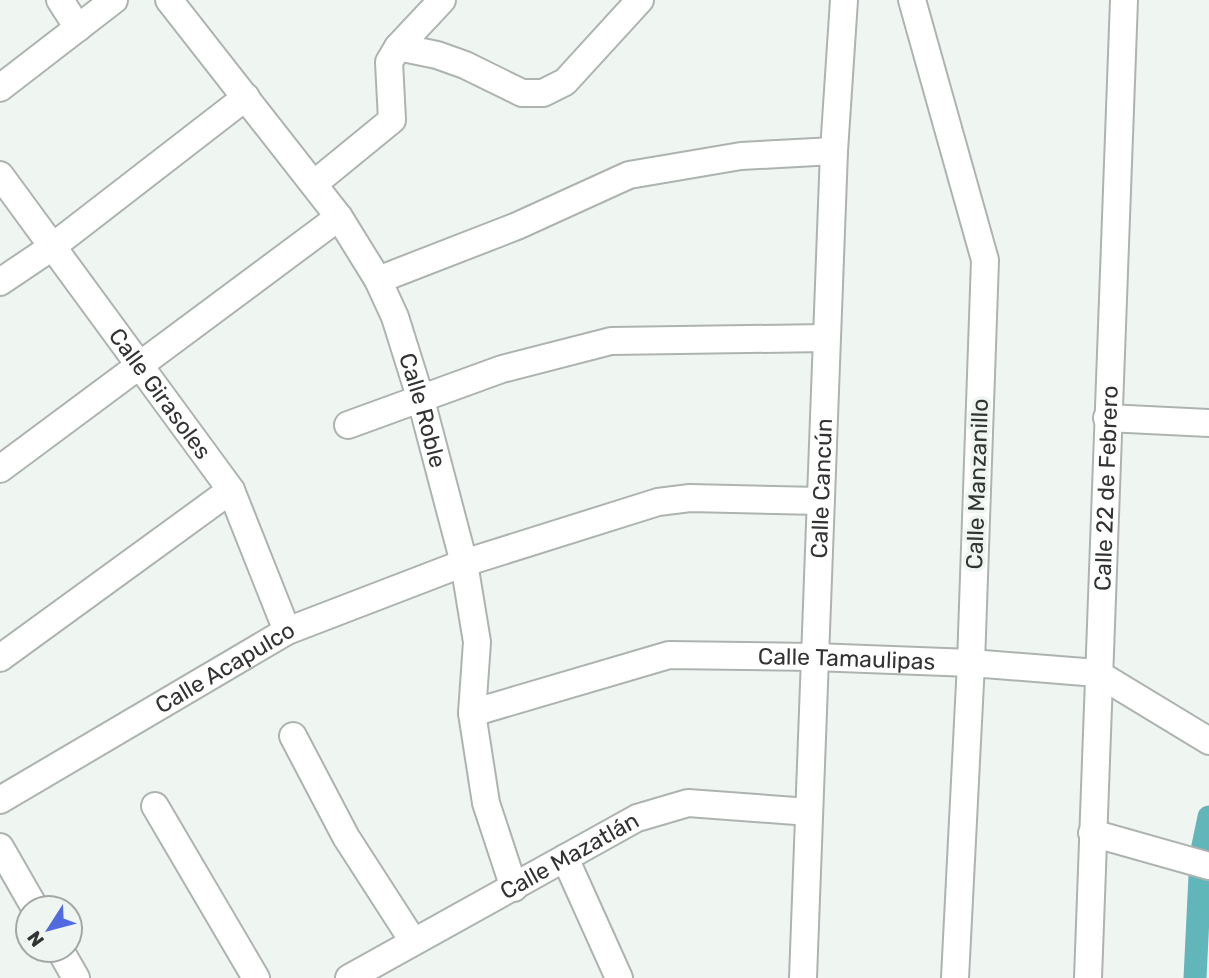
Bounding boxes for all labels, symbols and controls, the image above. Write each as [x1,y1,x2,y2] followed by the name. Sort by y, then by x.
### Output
[103,323,218,464] street label: Calle Girasoles
[393,350,452,471] street label: Calle Roble
[1088,385,1124,592] street label: Calle 22 de Febrero
[960,398,994,570] street label: Calle Manzanillo
[805,418,838,559] street label: Calle Cancún
[150,616,300,719] street label: Calle Acapulco
[758,642,936,676] street label: Calle Tamaulipas
[495,806,644,905] street label: Calle Mazatlán
[14,894,84,964] north arrow
[22,926,49,951] text: N

